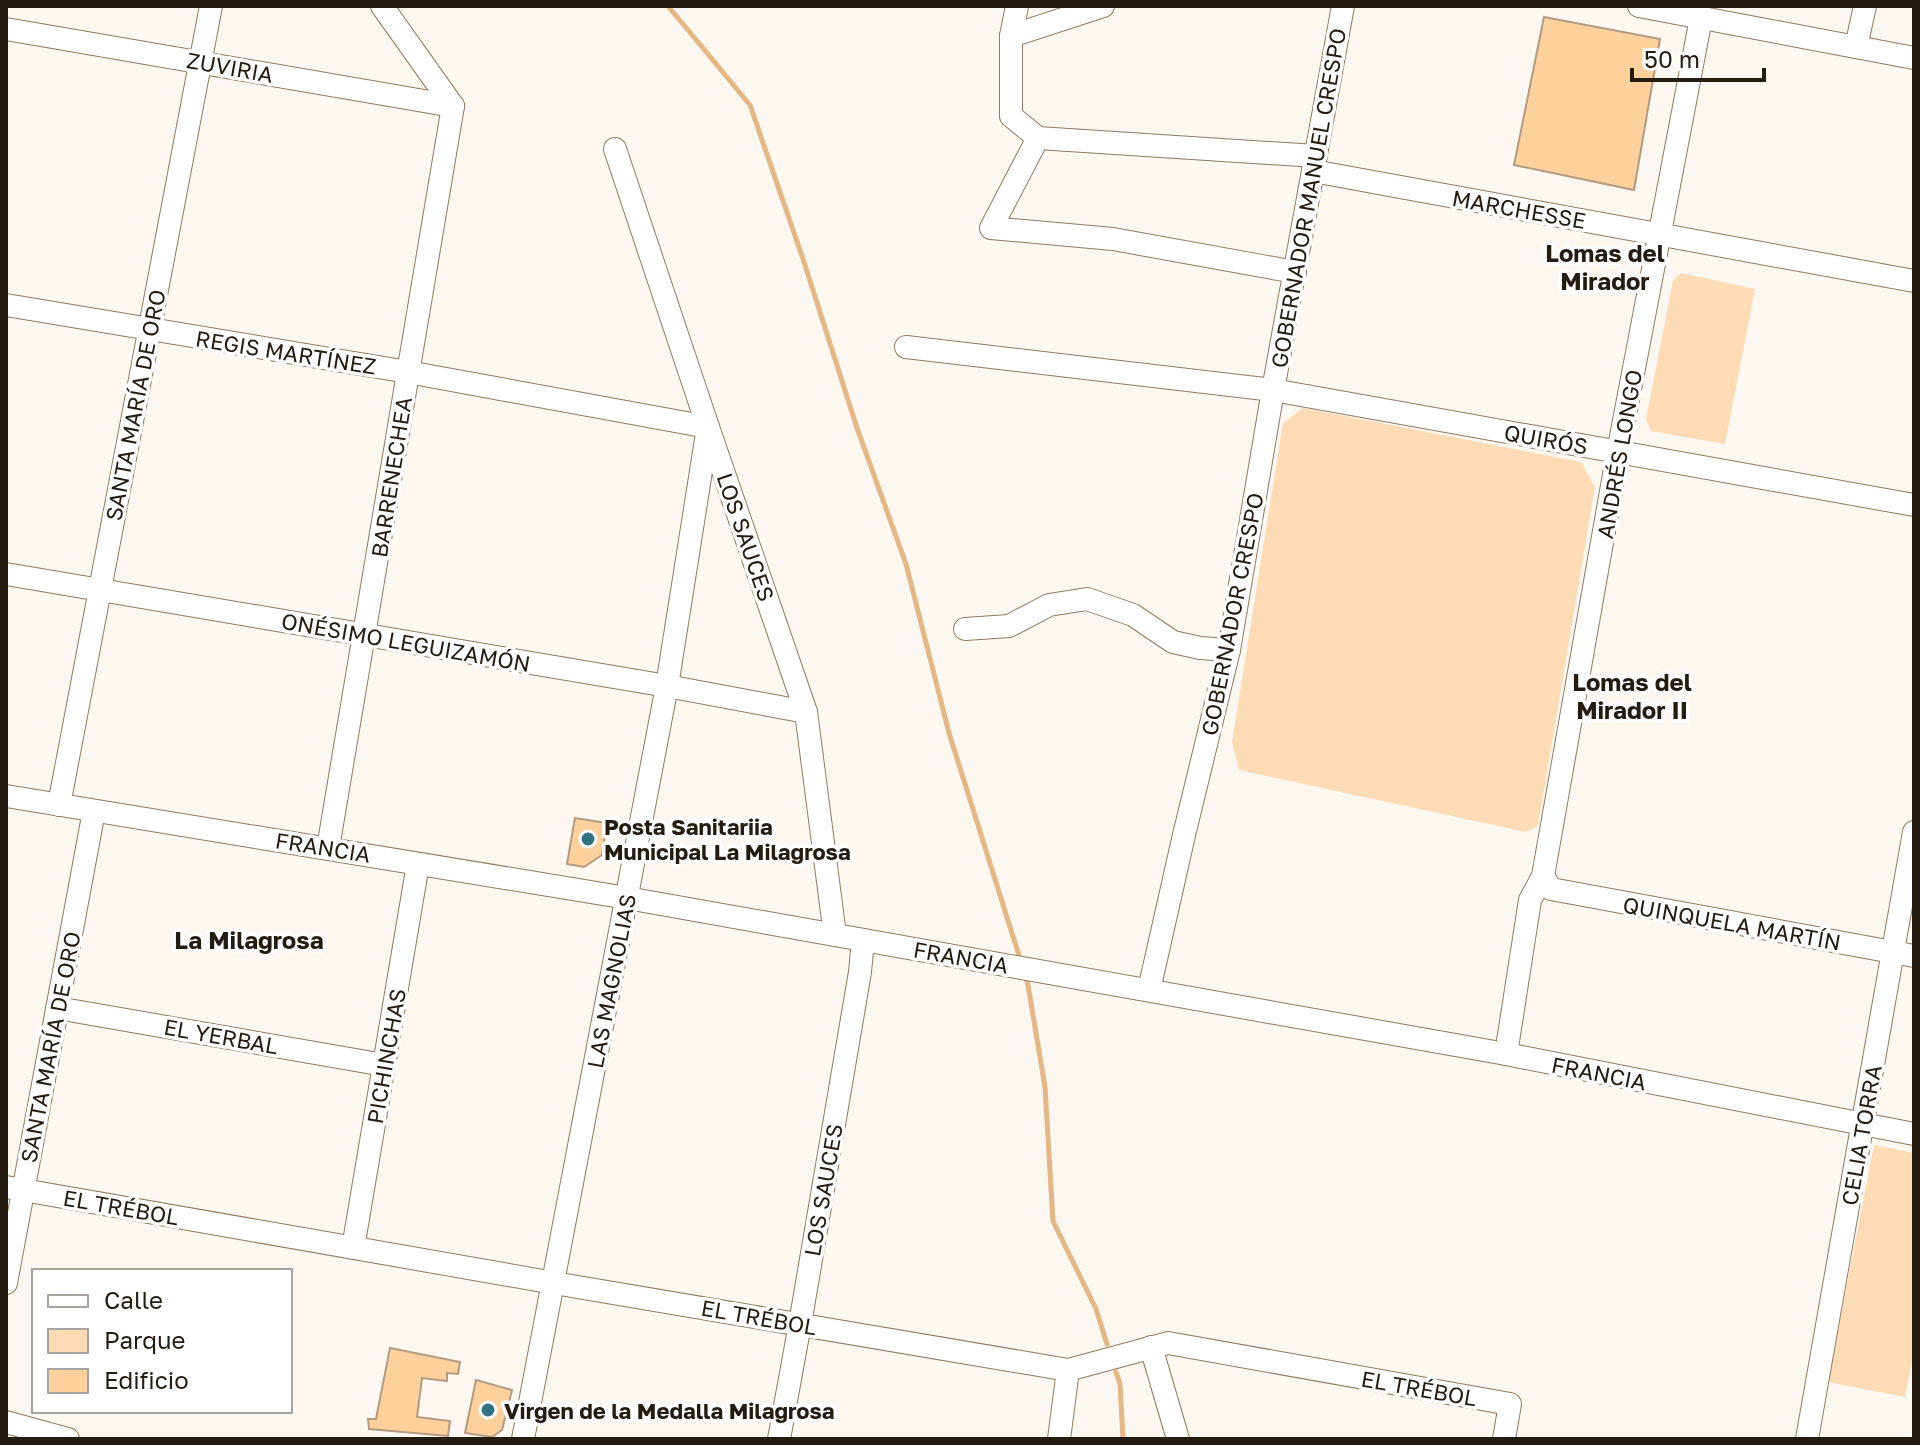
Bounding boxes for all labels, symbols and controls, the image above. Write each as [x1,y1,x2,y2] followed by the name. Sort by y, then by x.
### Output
[1265,26,1351,370] street label: GOBERNADOR MANUEL CRESPO
[1632,32,1764,82] scale bar
[1644,44,1700,73] text: 50 m
[185,46,276,88] street label: ZUVIRIA
[1450,184,1588,234] street label: MARCHESSE
[1545,238,1665,295] district label: Lomas del Mirador
[99,287,171,523] street label: SANTA MARÍA DE ORO
[194,324,378,380] street label: REGIS MARTÍNEZ
[1591,367,1647,541] street label: ANDRÉS LONGO
[365,395,417,559] street label: BARRENECHEA
[1502,418,1590,460] street label: QUIRÓS
[711,469,781,605] street label: LOS SAUCES
[1195,490,1269,738] street label: GOBERNADOR CRESPO
[279,607,533,677] street label: ONÉSIMO LEGUIZAMÓN
[1572,667,1692,724] district label: Lomas del Mirador II
[604,813,851,865] place label: Posta Sanitariia Municipal La Milagrosa
[273,826,373,868] street label: FRANCIA
[579,830,597,848] marker: Posta Sanitariia Municipal La Milagrosa
[1621,891,1843,955] street label: QUINQUELA MARTÍN
[581,892,641,1070] street label: LAS MAGNOLIAS
[174,925,324,954] district label: La Milagrosa
[14,929,86,1165] street label: SANTA MARÍA DE ORO
[911,935,1011,979] street label: FRANCIA
[361,986,411,1126] street label: PICHINCHAS
[162,1013,281,1059] street label: EL YERBAL
[1549,1051,1649,1095] street label: FRANCIA
[1835,1062,1887,1207] street label: CELIA TORRA
[798,1122,848,1258] street label: LOS SAUCES
[61,1184,181,1231] street label: EL TRÉBOL
[32,1269,292,1413] legend
[104,1285,163,1314] text: Calle
[699,1294,819,1341] street label: EL TRÉBOL
[104,1325,185,1354] text: Parque
[104,1365,189,1394] text: Edificio
[1359,1365,1479,1412] street label: EL TRÉBOL
[504,1397,835,1424] place label: Virgen de la Medalla Milagrosa
[479,1401,497,1419] marker: Virgen de la Medalla Milagrosa

